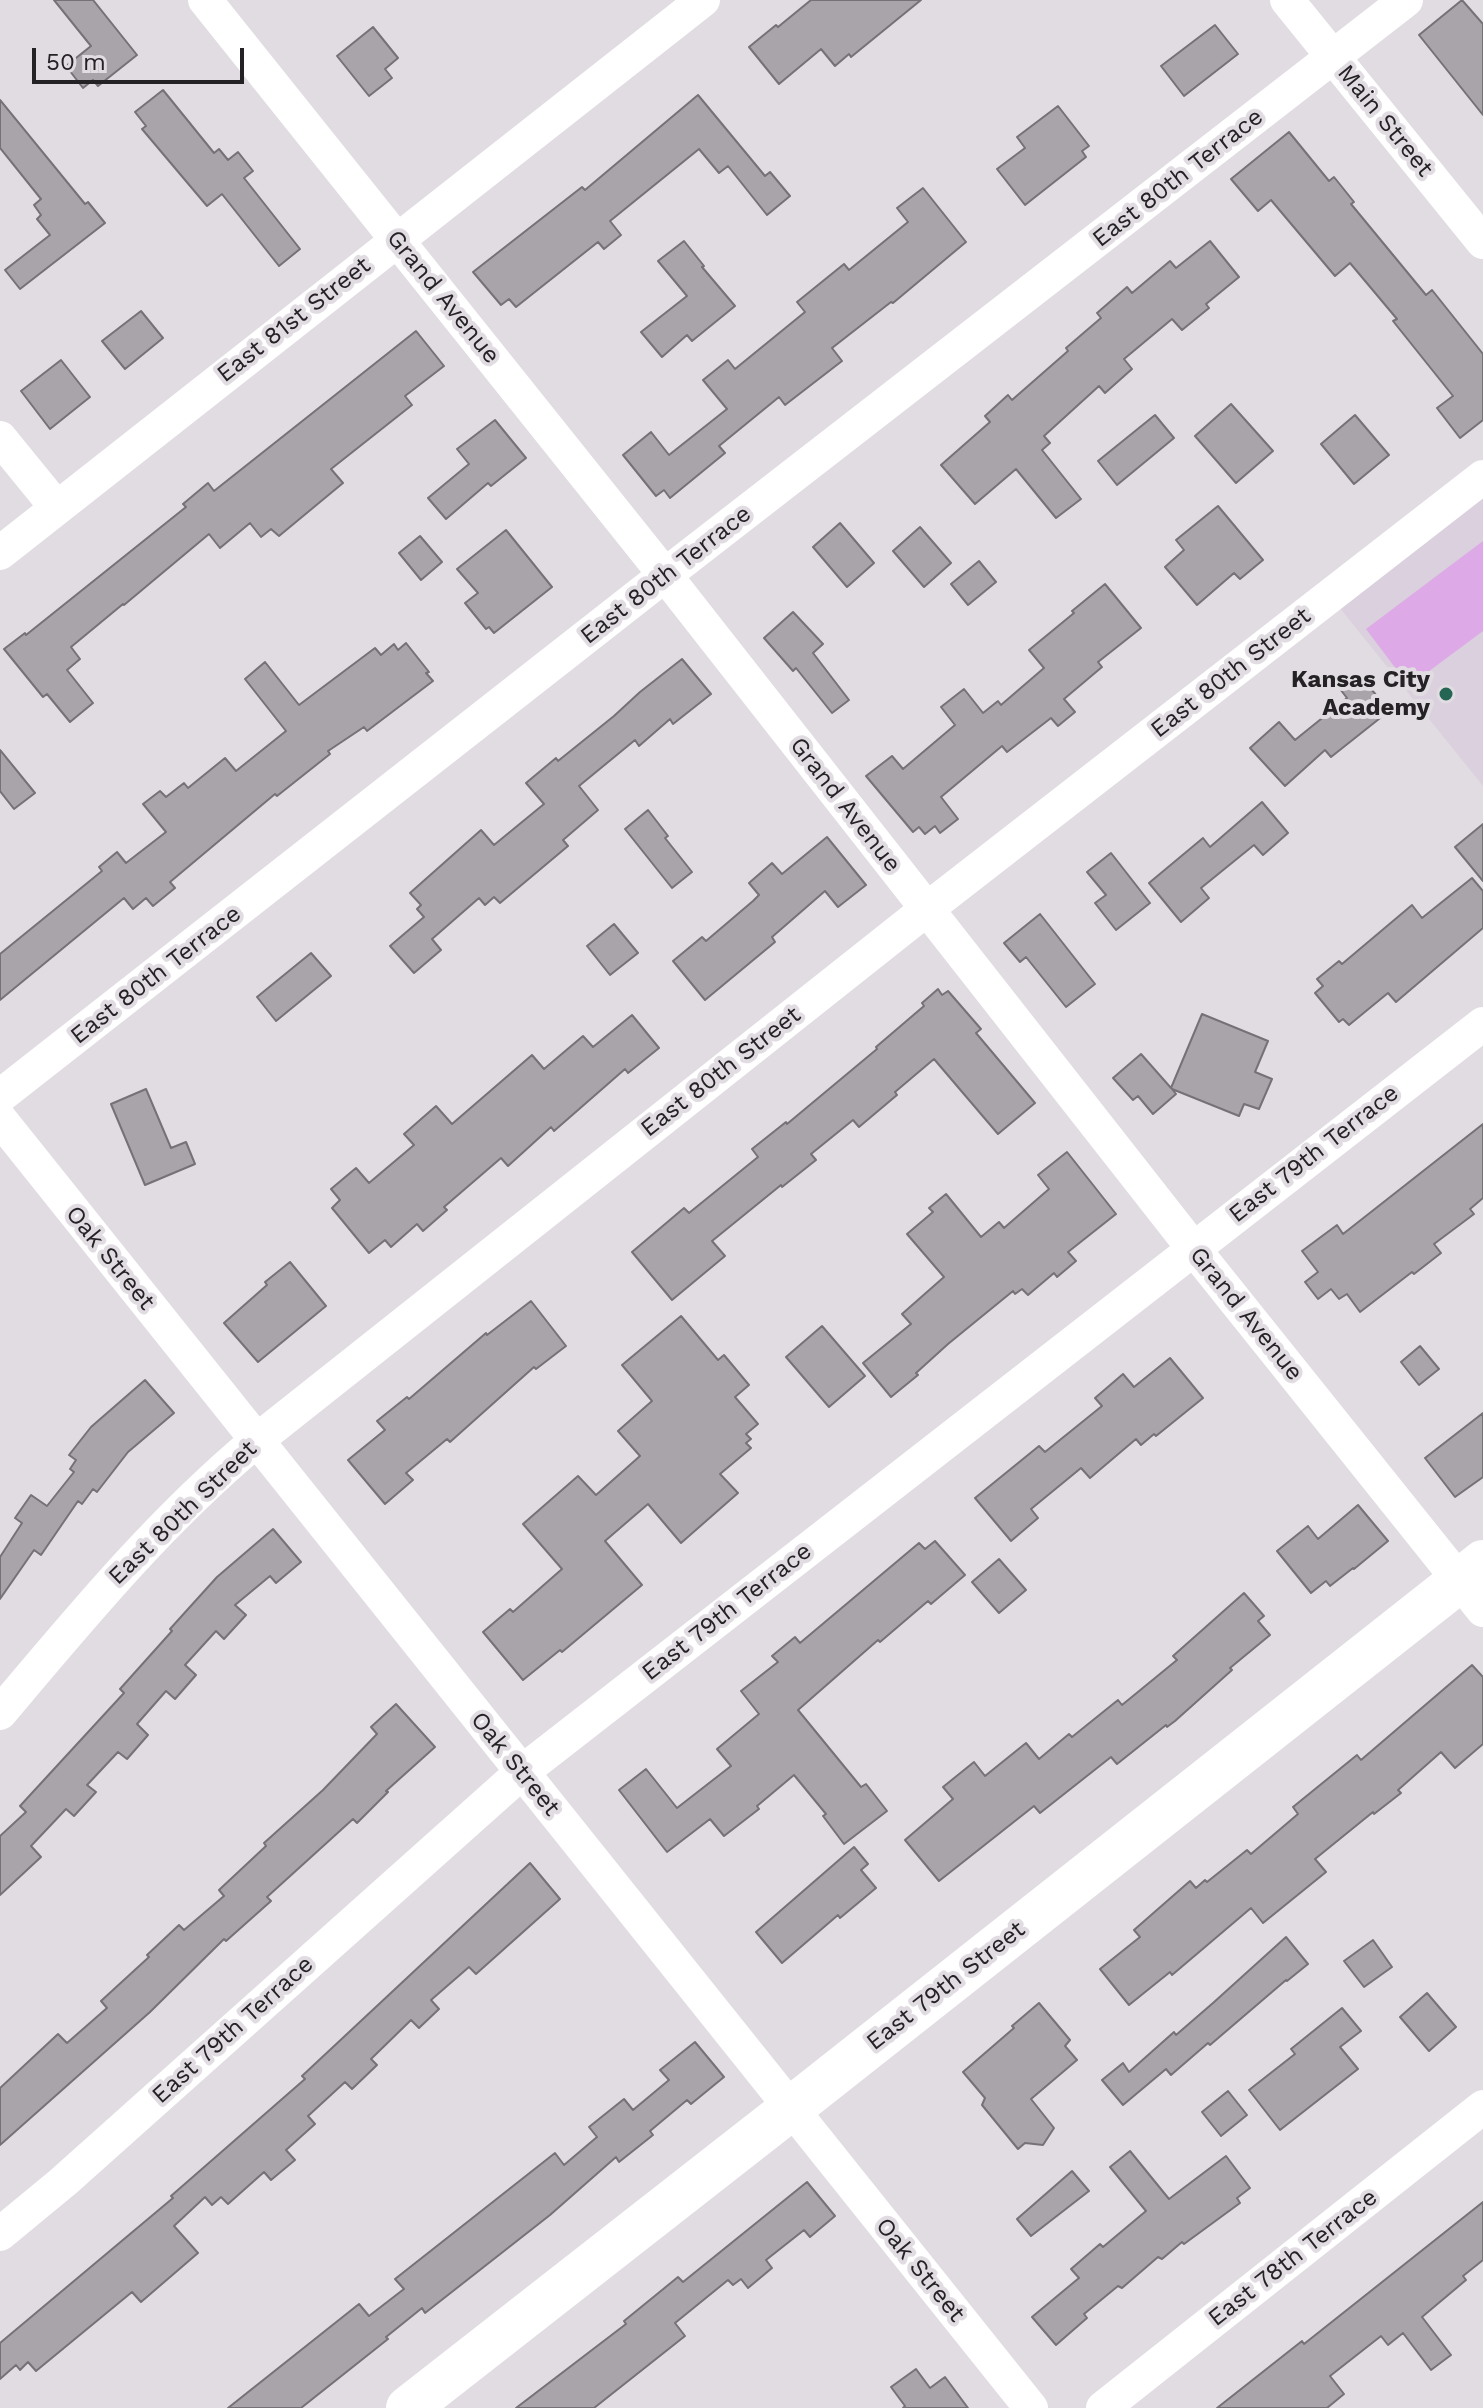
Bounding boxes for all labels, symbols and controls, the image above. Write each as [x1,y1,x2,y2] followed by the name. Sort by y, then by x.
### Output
[36,32,248,82] scale bar
[46,48,106,76] text: 50 m
[1331,59,1439,183] street label: Main Street
[1087,102,1269,254] street label: East 80th Terrace
[380,224,506,370] street label: Grand Avenue
[211,251,377,389] street label: East 81st Street
[575,499,757,651] street label: East 80th Terrace
[1145,602,1317,744] street label: East 80th Street
[1291,666,1430,722] place label: Kansas City Academy
[1437,685,1455,703] marker: Kansas City Academy
[783,732,907,878] street label: Grand Avenue
[65,899,247,1051] street label: East 80th Terrace
[635,1001,807,1143] street label: East 80th Street
[1224,1079,1404,1229] street label: East 79th Terrace
[59,1200,161,1316] street label: Oak Street
[1183,1241,1309,1387] street label: Grand Avenue
[103,1435,263,1591] street label: East 80th Street
[637,1537,817,1687] street label: East 79th Terrace
[464,1706,566,1822] street label: Oak Street
[861,1915,1031,2057] street label: East 79th Street
[146,1950,320,2110] street label: East 79th Terrace
[1203,2183,1383,2333] street label: East 78th Terrace
[869,2212,971,2328] street label: Oak Street

